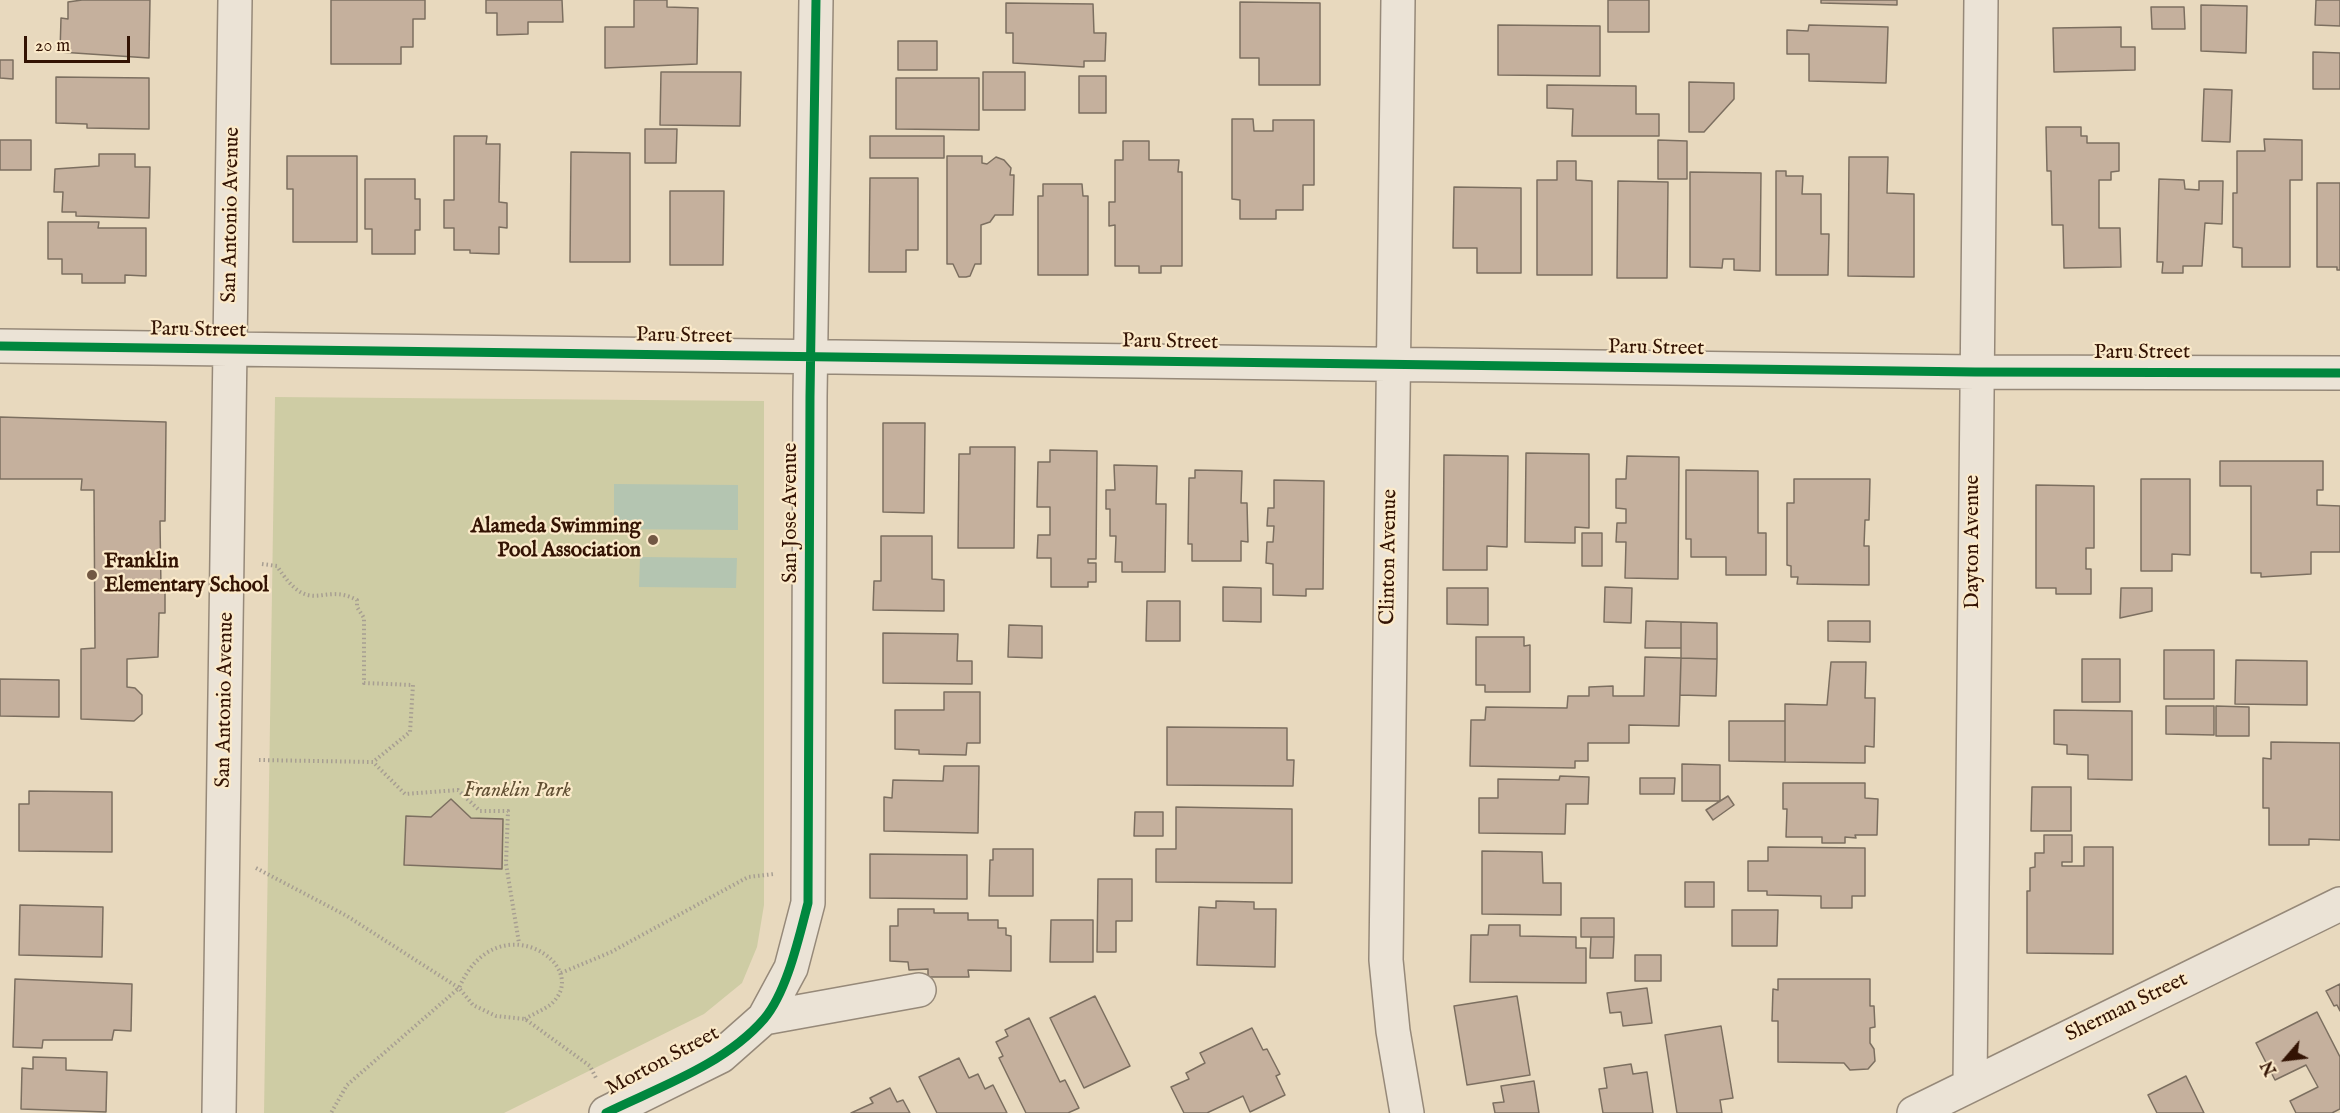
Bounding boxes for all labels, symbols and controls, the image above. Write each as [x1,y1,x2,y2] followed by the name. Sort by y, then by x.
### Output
[27,24,134,62] scale bar
[35,35,70,58] text: 20 m
[218,127,246,303] street label: San Antonio Avenue
[150,318,246,344] street label: Paru Street
[636,324,732,350] street label: Paru Street
[1122,330,1218,356] street label: Paru Street
[1608,336,1704,362] street label: Paru Street
[2094,341,2190,367] street label: Paru Street
[779,443,805,583] street label: San Jose Avenue
[1961,475,1987,609] street label: Dayton Avenue
[1376,489,1404,625] street label: Clinton Avenue
[471,515,641,565] place label: Alameda Swimming Pool Association
[646,533,660,547] marker: Alameda Swimming Pool Association
[104,550,269,600] place label: Franklin Elementary School
[85,568,99,582] marker: Franklin Elementary School
[212,612,240,788] street label: San Antonio Avenue
[463,779,571,805] park label: Franklin Park
[2062,968,2192,1048] street label: Sherman Street
[602,1022,724,1102] street label: Morton Street
[2256,1029,2316,1089] north arrow
[2258,1057,2282,1078] text: N

